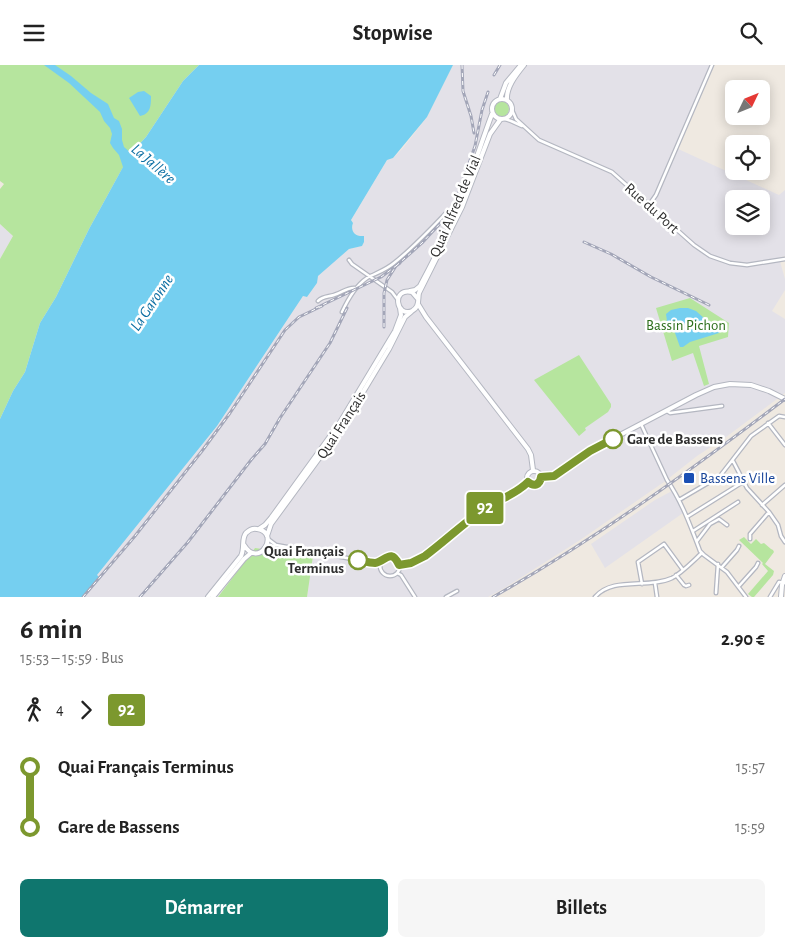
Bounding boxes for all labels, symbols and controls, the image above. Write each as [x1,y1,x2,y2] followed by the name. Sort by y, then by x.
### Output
[20,19,48,47] icon: menu
[737,19,765,47] icon: search
[352,22,433,44] text: Stopwise
[725,80,770,125] north arrow
[725,80,770,235] map controls
[725,135,770,180] button: locate
[128,141,178,187] water label: La Jallère
[427,153,484,259] street label: Quai Alfred de Vial
[622,180,682,236] street label: Rue du Port
[725,190,770,235] button: layers
[127,271,176,334] water label: La Garonne
[646,318,726,333] park label: Bassin Pichon
[314,389,369,462] street label: Quai Français
[603,429,623,449] marker: Gare de Bassens
[627,432,723,447] place label: Gare de Bassens
[682,471,696,485] marker: Bassens Ville
[700,471,775,486] place label: Bassens Ville
[462,492,508,524] line badge: 92
[476,499,494,517] text: 92
[264,544,344,576] place label: Quai Français Terminus
[348,550,368,570] marker: Quai Français Terminus
[20,616,82,644] text: 6 min
[721,630,765,649] text: 2.90 €
[20,650,124,666] text: 15:53 – 15:59 · Bus
[20,696,48,724] icon: walk
[72,696,100,724] icon: forward
[56,701,64,717] text: 4
[118,701,135,719] text: 92
[58,758,234,777] text: Quai Français Terminus
[736,759,765,775] text: 15:57
[58,818,180,837] text: Gare de Bassens
[735,819,765,835] text: 15:59
[20,879,388,937] button: Démarrer
[398,879,765,937] button: Billets

